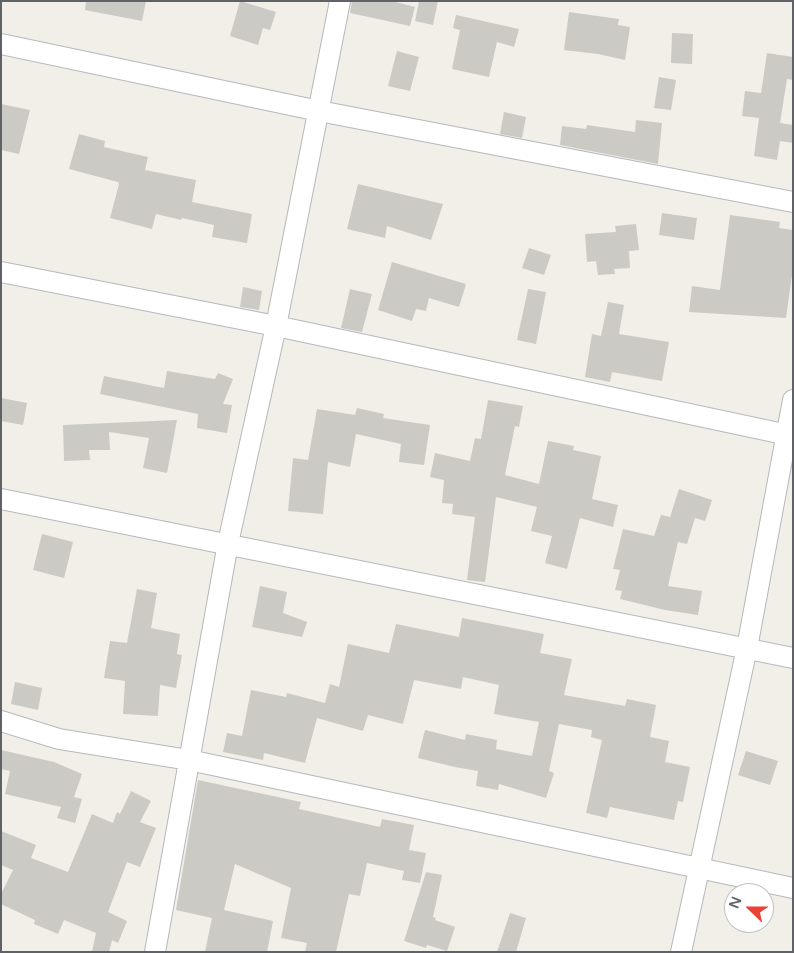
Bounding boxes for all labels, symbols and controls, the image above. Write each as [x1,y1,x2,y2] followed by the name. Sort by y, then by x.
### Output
[724,883,774,933] north arrow
[726,894,746,911] text: N

